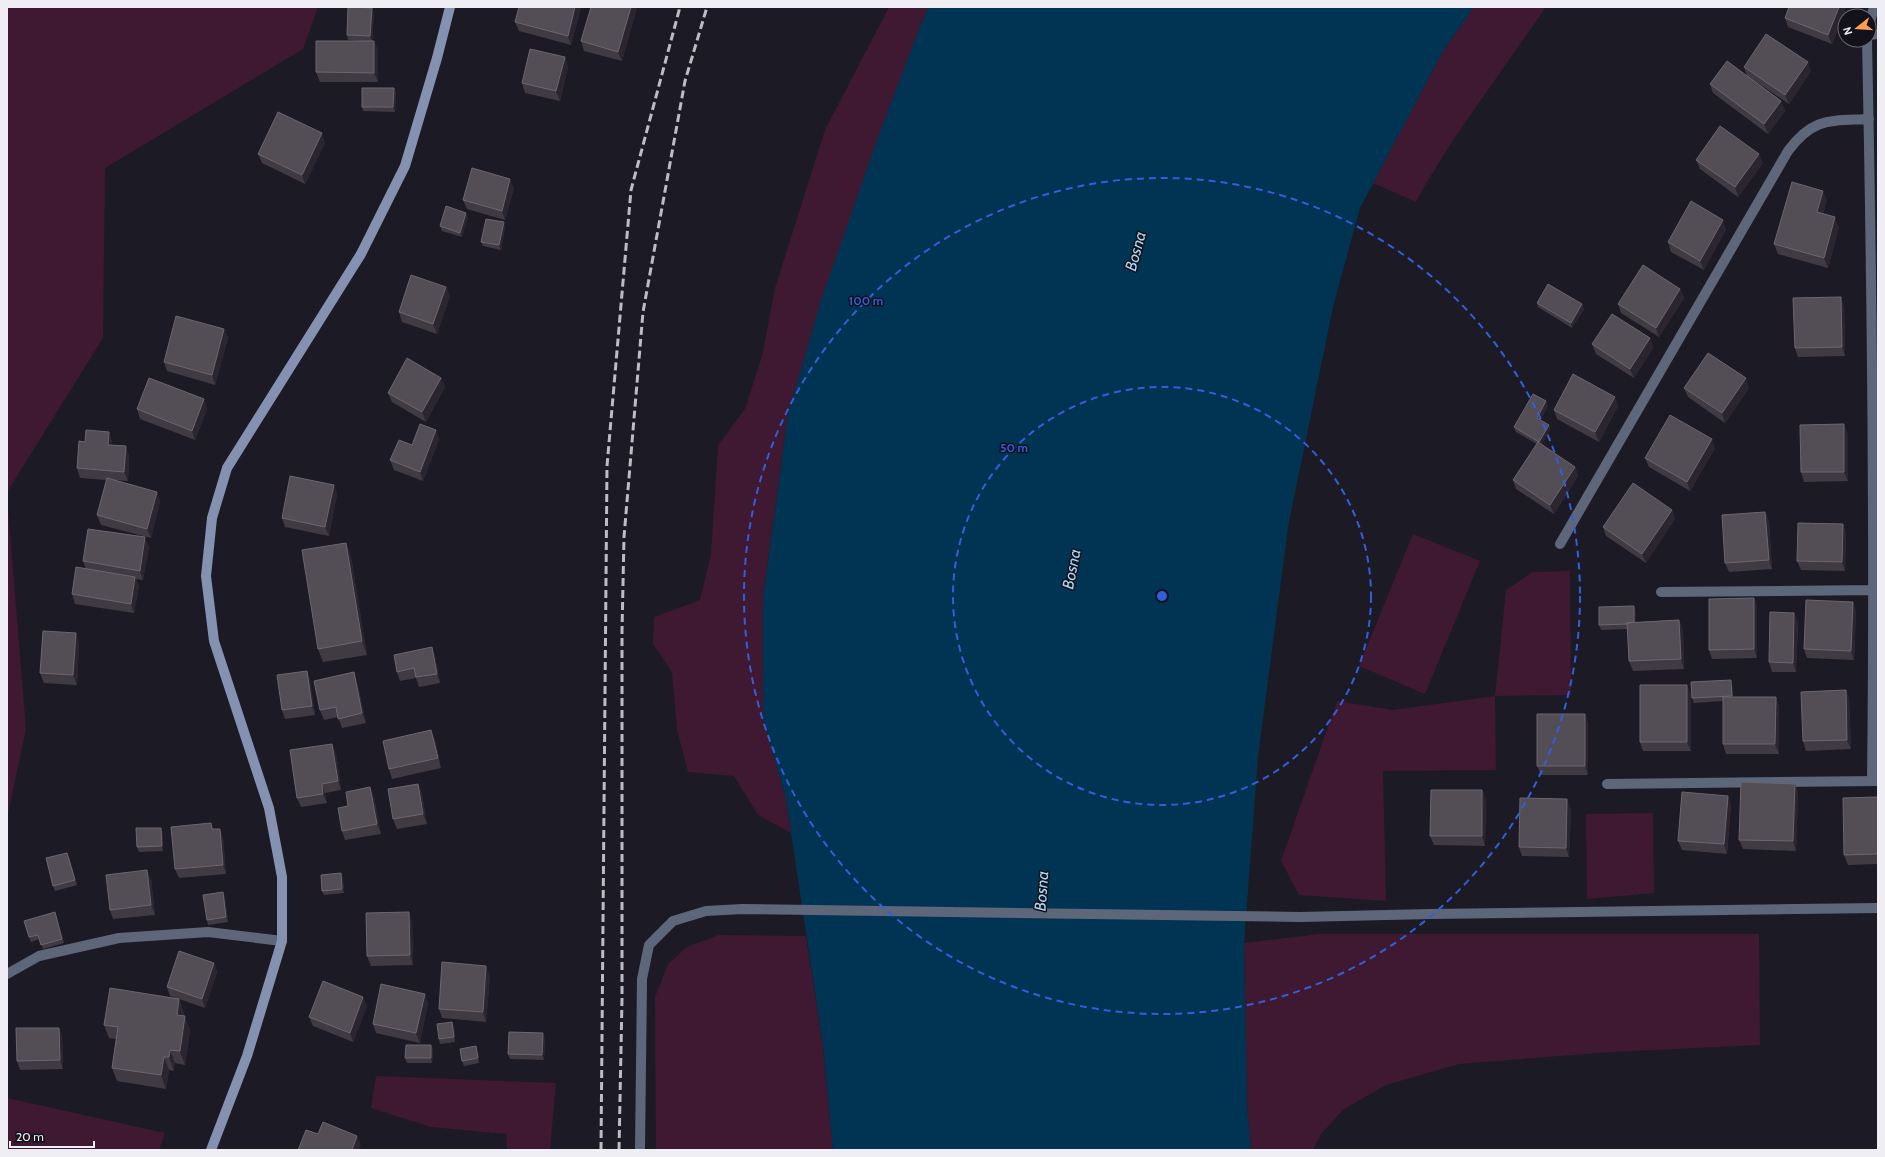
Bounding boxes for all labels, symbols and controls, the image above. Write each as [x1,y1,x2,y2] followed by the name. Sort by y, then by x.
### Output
[1837,8,1877,48] north arrow
[1840,25,1855,37] text: N
[1121,229,1150,273] water label: Bosna
[849,293,883,308] text: 100 m
[1000,440,1028,455] text: 50 m
[1058,547,1085,591] water label: Bosna
[1155,589,1169,603] centre of rings
[1031,870,1052,912] water label: Bosna
[10,1123,94,1149] scale bar
[16,1129,44,1144] text: 20 m

